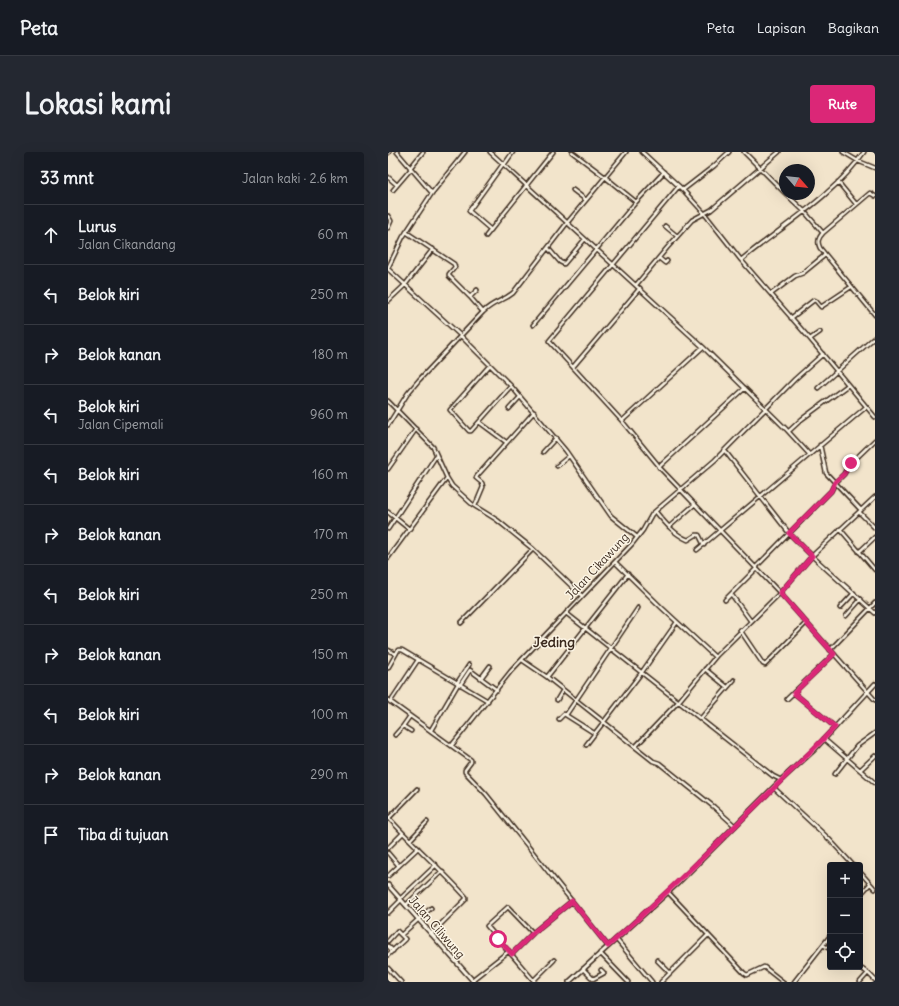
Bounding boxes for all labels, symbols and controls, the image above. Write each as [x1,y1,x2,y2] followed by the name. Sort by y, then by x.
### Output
[20,16,58,40] text: Peta
[707,19,735,37] text: Peta
[757,19,806,37] text: Lapisan
[828,19,879,37] text: Bagikan
[810,85,875,123] button: Rute
[24,86,171,122] text: Lokasi kami
[779,164,815,200] north arrow
[40,167,94,189] text: 33 mnt
[242,170,348,187] text: Jalan kaki · 2.6 km
[78,217,116,236] text: Lurus
[40,224,62,246] icon: ahead
[317,226,348,243] text: 60 m
[78,236,176,253] text: Jalan Cikandang
[40,284,62,306] icon: left
[78,285,139,304] text: Belok kiri
[310,286,348,303] text: 250 m
[40,344,62,366] icon: right
[78,345,161,364] text: Belok kanan
[312,346,348,363] text: 180 m
[78,397,139,416] text: Belok kiri
[40,404,62,426] icon: left
[310,406,348,423] text: 960 m
[78,416,164,433] text: Jalan Cipemali
[842,454,860,472] route end
[40,464,62,486] icon: left
[78,465,139,484] text: Belok kiri
[312,466,348,483] text: 160 m
[40,524,62,546] icon: right
[78,525,161,544] text: Belok kanan
[313,526,348,543] text: 170 m
[562,529,632,603] street label: Jalan Cikawung
[40,584,62,606] icon: left
[78,585,139,604] text: Belok kiri
[310,586,348,603] text: 250 m
[533,633,575,651] district label: Jeding
[40,644,62,666] icon: right
[78,645,161,664] text: Belok kanan
[312,646,348,663] text: 150 m
[40,704,62,726] icon: left
[78,705,139,724] text: Belok kiri
[311,706,348,723] text: 100 m
[40,764,62,786] icon: right
[78,765,161,784] text: Belok kanan
[310,766,348,783] text: 290 m
[40,824,62,846] icon: arrive
[78,825,168,844] text: Tiba di tujuan
[827,862,863,970] map controls
[827,862,863,898] button: +
[406,893,468,961] street label: Jalan Ciliwung
[827,898,863,934] button: −
[489,930,507,948] route start
[827,934,863,970] button: locate

